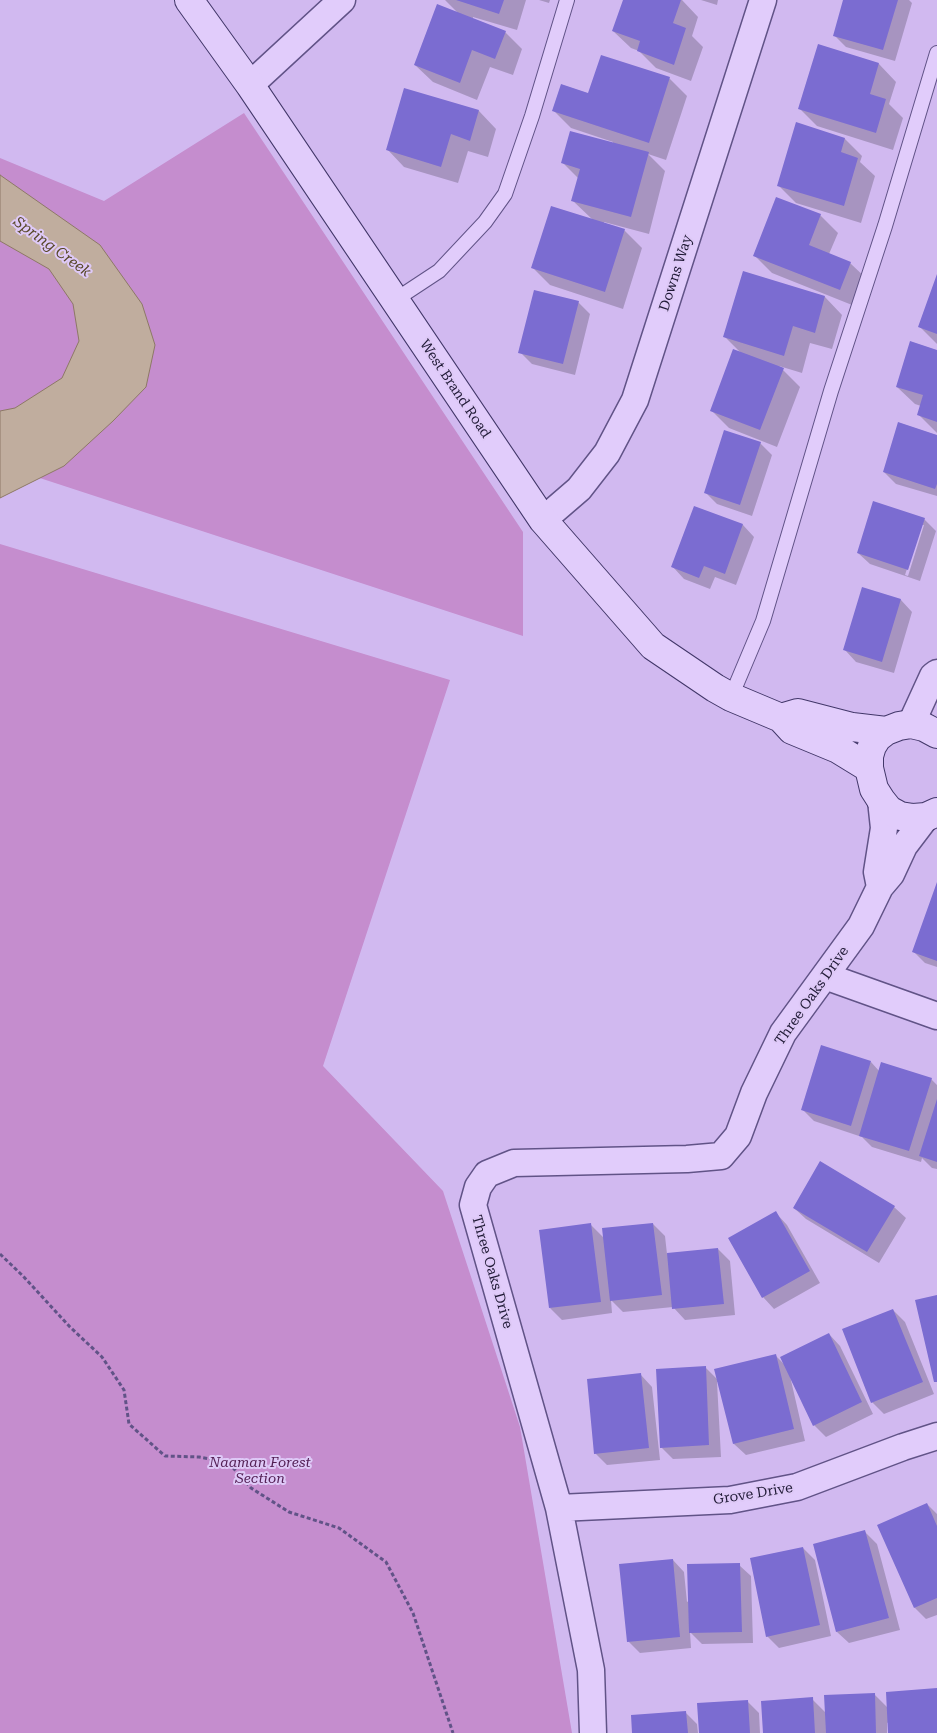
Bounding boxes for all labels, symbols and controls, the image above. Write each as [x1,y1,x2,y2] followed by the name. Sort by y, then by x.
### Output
[10,213,94,281] water label: Spring Creek
[656,233,696,313] street label: Downs Way
[416,337,494,441] street label: West Brand Road
[772,943,852,1049] street label: Three Oaks Drive
[468,1213,516,1331] street label: Three Oaks Drive
[209,1455,311,1488] park label: Naaman Forest Section
[712,1479,794,1509] street label: Grove Drive

